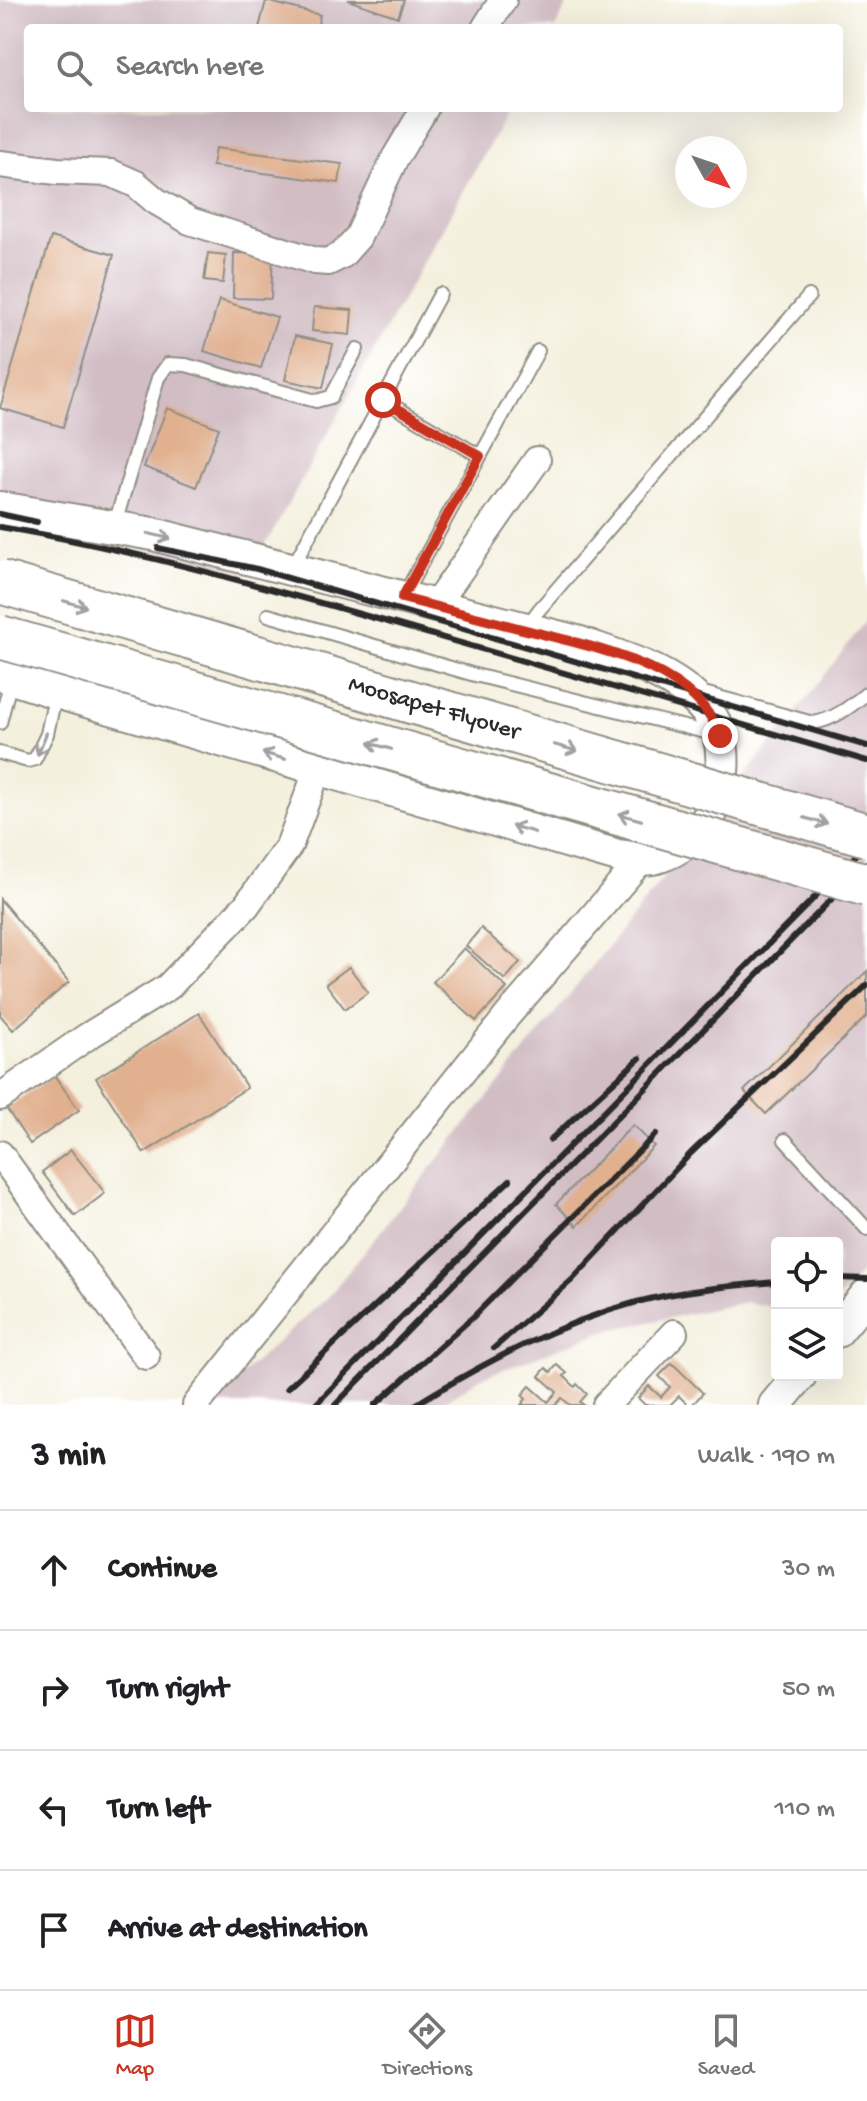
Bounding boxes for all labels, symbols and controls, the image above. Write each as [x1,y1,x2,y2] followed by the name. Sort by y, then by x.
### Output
[24,24,843,112] search box
[52,46,96,90] icon: search
[116,51,264,86] text: Search here
[675,136,747,208] north arrow
[365,382,401,418] route start
[146,529,172,544] one-way arrow
[61,597,87,612] one-way arrow
[345,670,525,748] street label: Moosapet Flyover
[702,718,738,754] route end
[34,731,48,756] one-way arrow
[368,738,394,753] one-way arrow
[553,741,579,756] one-way arrow
[261,748,287,763] one-way arrow
[618,809,644,824] one-way arrow
[802,814,828,829] one-way arrow
[511,821,537,836] one-way arrow
[771,1237,843,1381] map controls
[771,1237,843,1309] button: locate
[771,1309,843,1381] button: layers
[32,1437,105,1477] text: 3 min
[698,1442,835,1473] text: Walk · 190 m
[32,1548,76,1592] icon: ahead
[108,1553,217,1588] text: Continue
[782,1555,835,1586] text: 30 m
[32,1668,76,1712] icon: right
[108,1673,228,1708] text: Turn right
[782,1675,835,1706] text: 50 m
[32,1788,76,1832] icon: left
[108,1793,209,1828] text: Turn left
[775,1795,835,1826] text: 110 m
[32,1908,76,1952] icon: arrive
[108,1913,368,1948] text: Arrive at destination
[113,2009,157,2083] tab: Map
[383,2009,472,2083] tab: Directions
[698,2009,754,2083] tab: Saved

